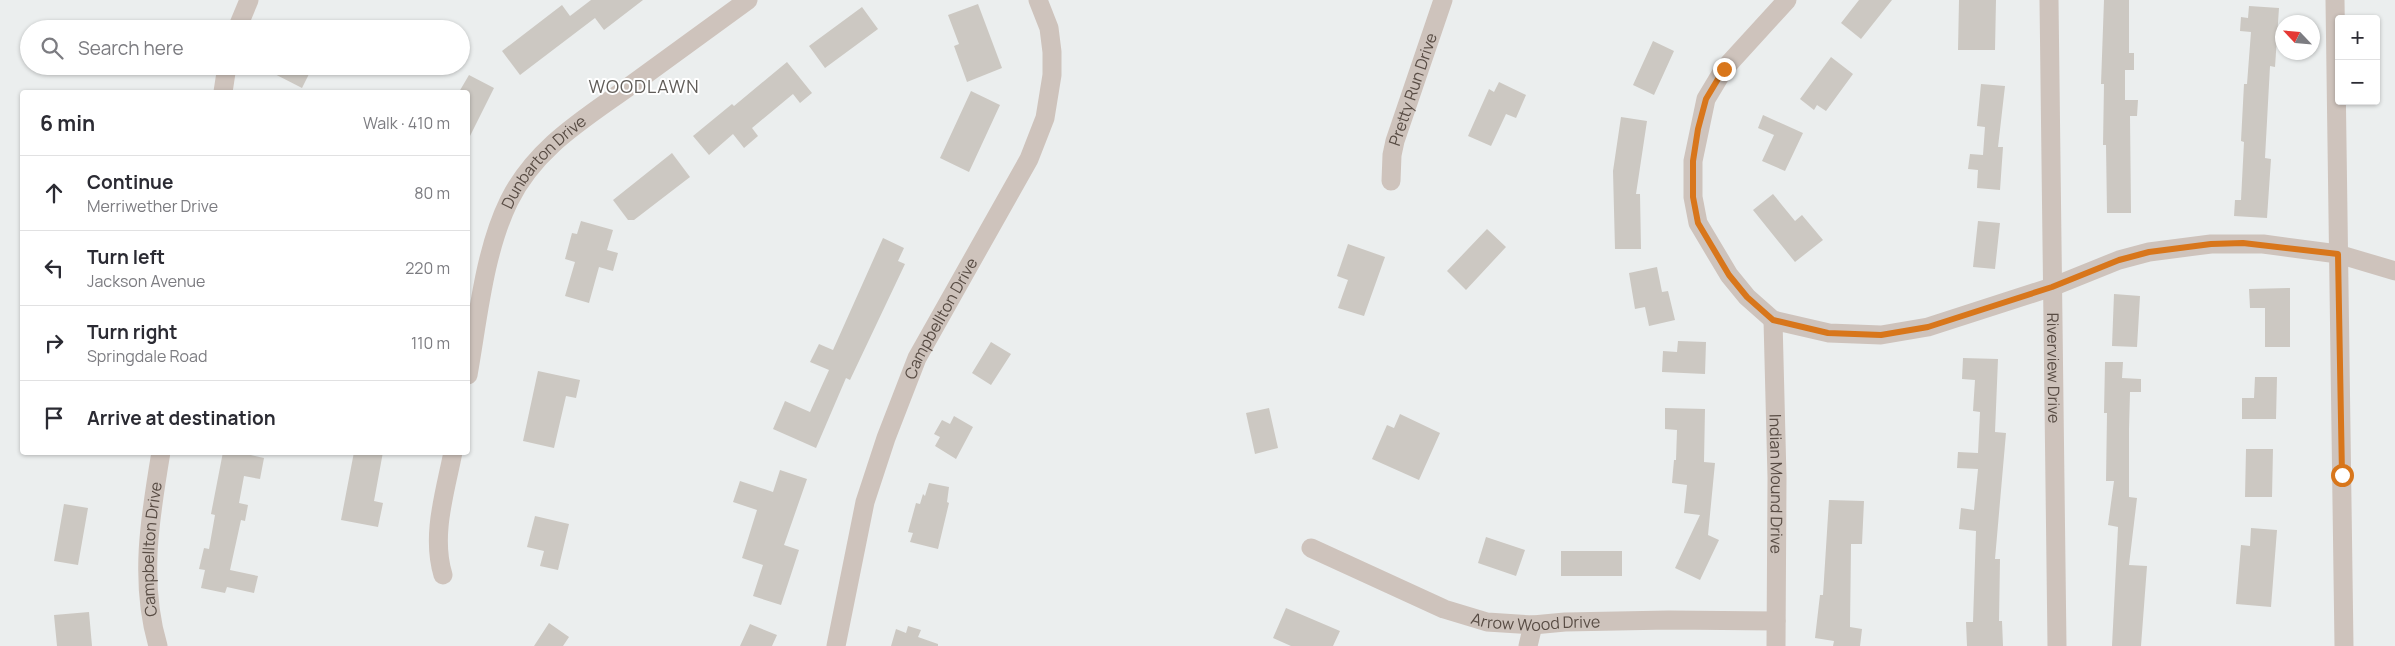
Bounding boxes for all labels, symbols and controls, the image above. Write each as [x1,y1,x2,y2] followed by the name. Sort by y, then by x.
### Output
[2275,15,2320,60] north arrow
[2335,15,2380,105] map controls
[2335,15,2380,60] button: +
[20,20,470,75] search box
[1383,30,1442,149] street label: Pretty Run Drive
[38,34,66,62] icon: search
[78,35,184,61] text: Search here
[1713,58,1736,81] route end
[2335,60,2380,105] button: −
[588,74,700,98] district label: WOODLAWN
[40,109,95,137] text: 6 min
[496,110,591,212] street label: Dunbarton Drive
[363,112,450,134] text: Walk · 410 m
[87,169,173,195] text: Continue
[40,179,68,207] icon: ahead
[414,182,450,204] text: 80 m
[87,195,218,217] text: Merriwether Drive
[87,244,165,270] text: Turn left
[40,254,68,282] icon: left
[899,254,982,382] street label: Campbellton Drive
[405,257,450,279] text: 220 m
[87,270,205,292] text: Jackson Avenue
[2042,313,2065,423] street label: Riverview Drive
[87,319,177,345] text: Turn right
[40,329,68,357] icon: right
[411,332,450,354] text: 110 m
[87,345,207,367] text: Springdale Road
[40,404,68,432] icon: arrive
[87,405,276,431] text: Arrive at destination
[1764,414,1788,554] street label: Indian Mound Drive
[2331,464,2354,487] route start
[137,480,167,618] street label: Campbellton Drive
[1469,607,1600,636] street label: Arrow Wood Drive

